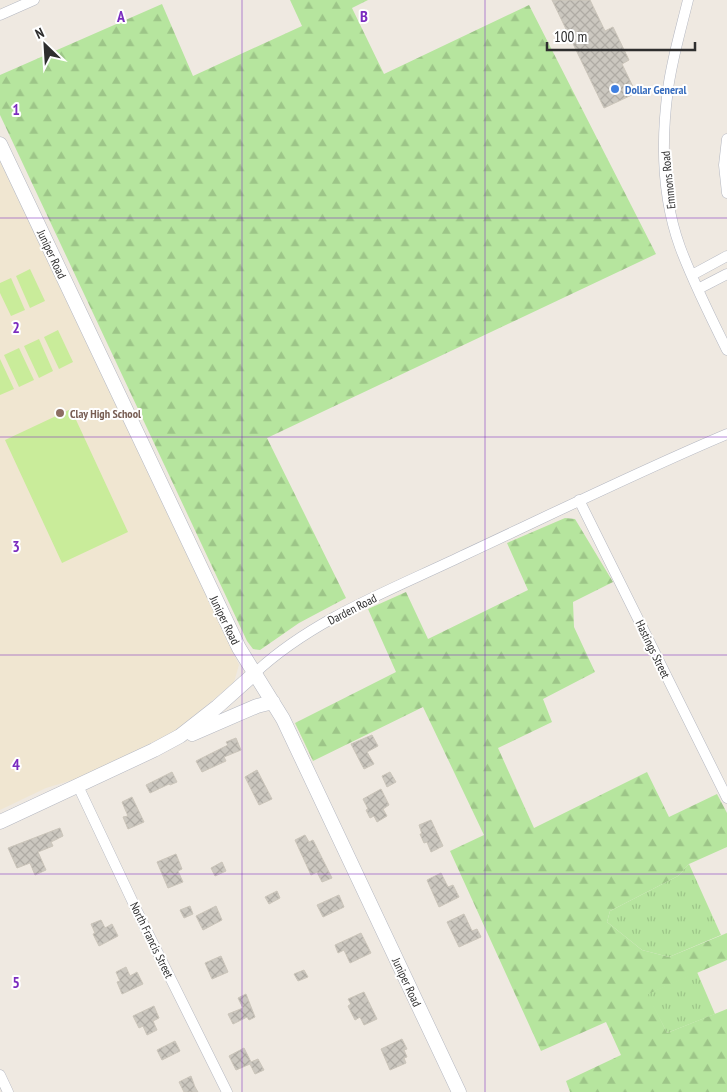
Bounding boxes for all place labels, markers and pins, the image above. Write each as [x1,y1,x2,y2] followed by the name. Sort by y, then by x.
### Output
[625,82,687,97] place label: Dollar General
[609,83,621,95] marker: Dollar General
[70,406,141,421] place label: Clay High School
[54,407,66,419] marker: Clay High School

